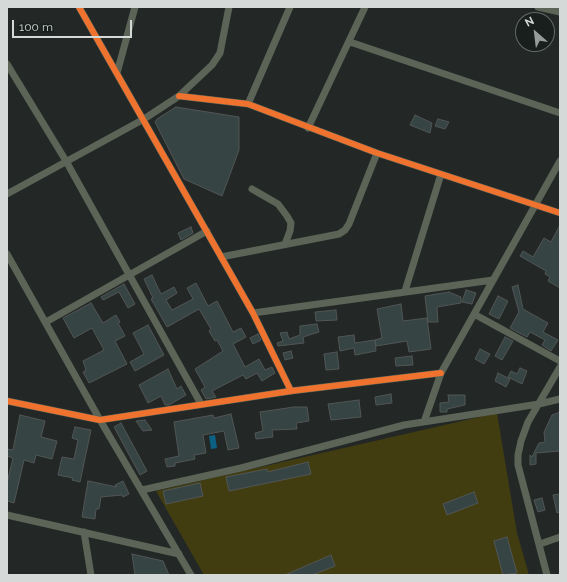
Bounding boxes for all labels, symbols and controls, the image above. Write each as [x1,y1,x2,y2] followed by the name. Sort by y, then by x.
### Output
[14,12,134,38] scale bar
[515,12,555,52] north arrow
[523,14,536,30] text: N
[19,20,53,34] text: 100 m

